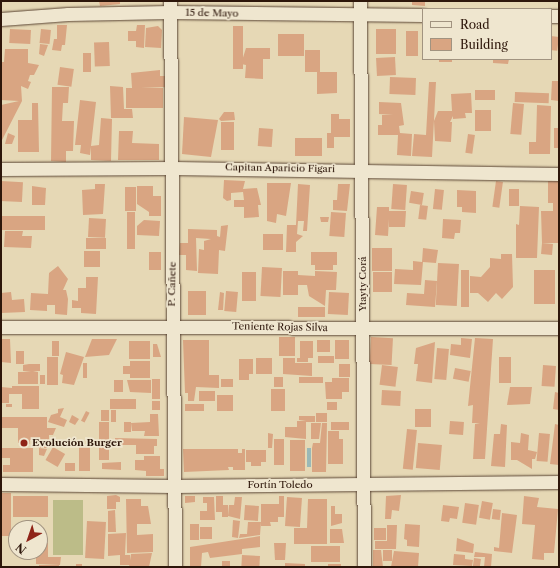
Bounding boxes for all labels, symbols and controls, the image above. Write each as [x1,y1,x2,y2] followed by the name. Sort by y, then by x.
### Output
[185,7,239,19] street label: 15 de Mayo
[422,8,552,60] legend
[460,17,490,32] text: Road
[460,37,508,52] text: Building
[225,161,335,175] street label: Capitan Aparicio Figari
[357,256,369,312] street label: Ytayty Corá
[166,261,178,307] street label: P. Cañete
[232,320,328,334] street label: Teniente Rojas Silva
[32,437,122,449] place label: Evolución Burger
[19,438,29,448] marker: Evolución Burger
[247,479,313,491] street label: Fortín Toledo
[8,520,48,560] north arrow
[13,540,29,557] text: N

